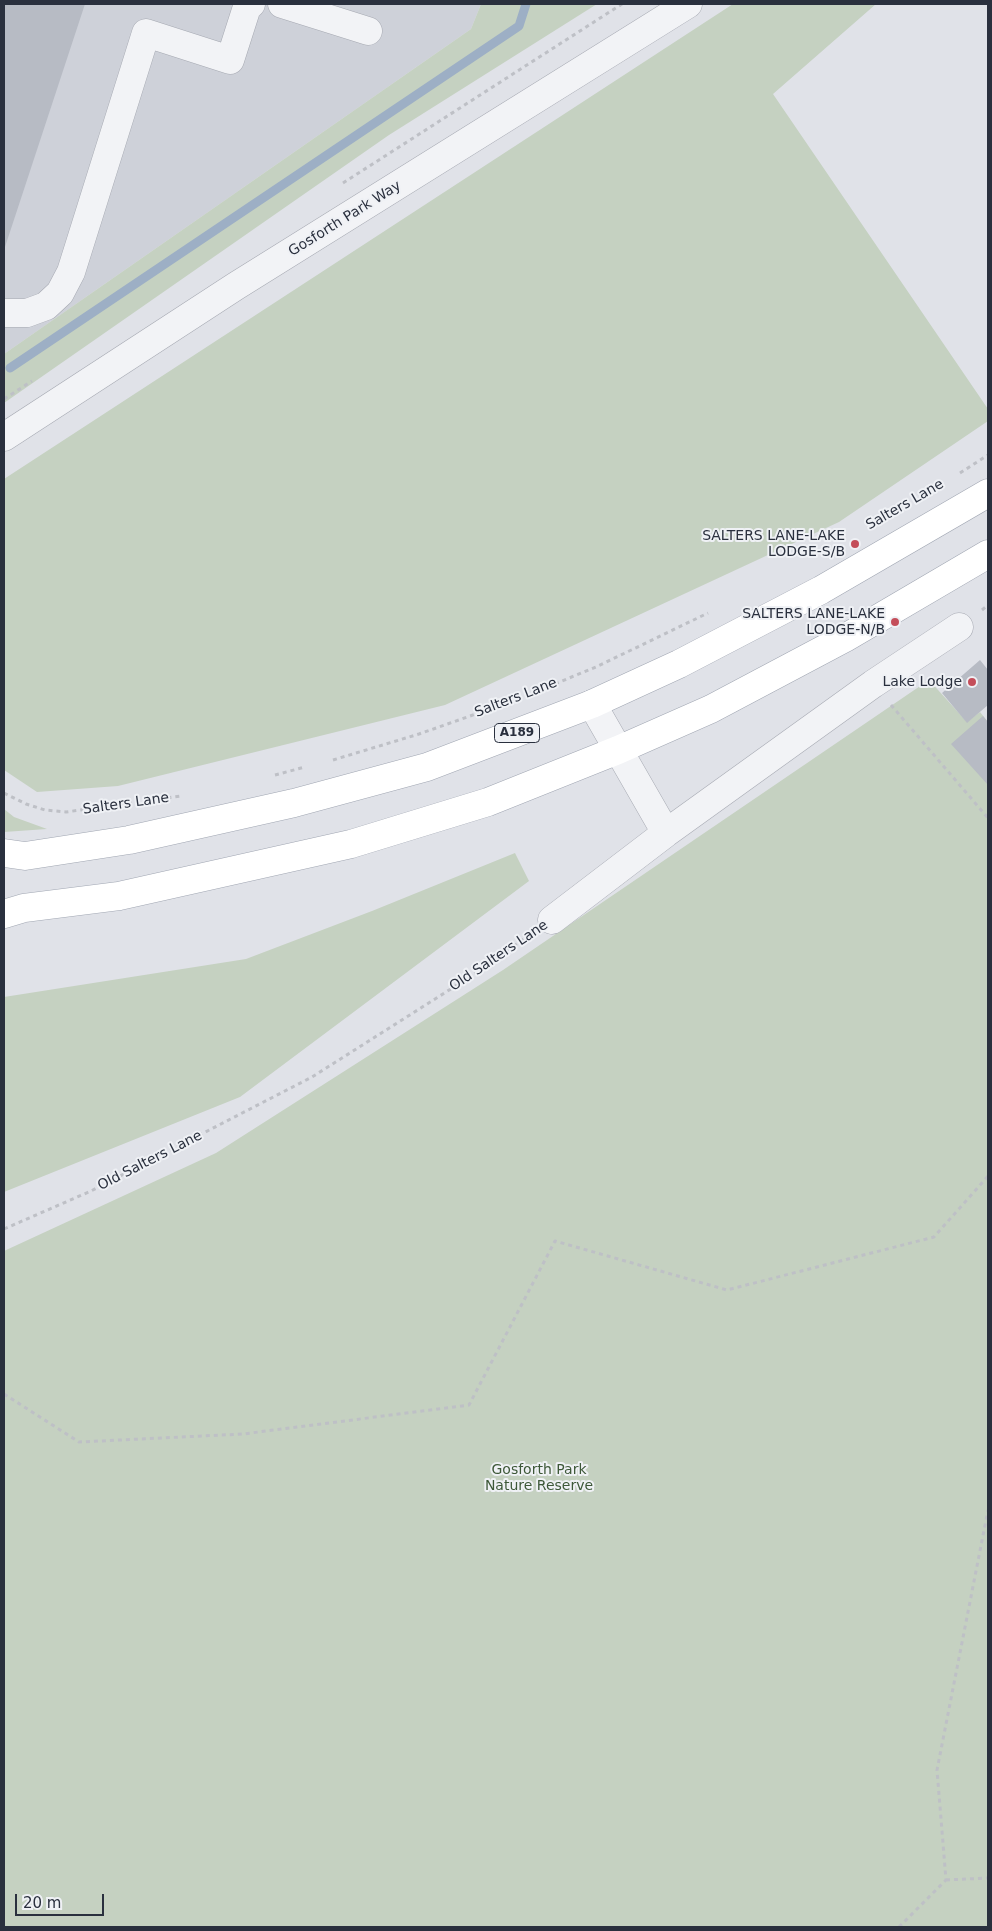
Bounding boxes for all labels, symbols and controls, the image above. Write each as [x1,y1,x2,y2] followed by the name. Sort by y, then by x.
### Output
[286,178,404,260] street label: Gosforth Park Way
[863,476,947,534] street label: Salters Lane
[702,528,845,560] place label: SALTERS LANE-LAKE LODGE-S/B
[849,538,861,550] marker: SALTERS LANE-LAKE LODGE-S/B
[742,606,885,638] place label: SALTERS LANE-LAKE LODGE-N/B
[889,616,901,628] marker: SALTERS LANE-LAKE LODGE-N/B
[882,674,962,690] place label: Lake Lodge
[472,675,560,721] street label: Salters Lane
[966,676,978,688] marker: Lake Lodge
[494,724,540,742] road number: A189
[82,790,170,818] street label: Salters Lane
[447,917,551,995] street label: Old Salters Lane
[95,1127,205,1195] street label: Old Salters Lane
[485,1462,593,1494] park label: Gosforth Park Nature Reserve
[18,1884,106,1916] scale bar
[23,1894,61,1912] text: 20 m

